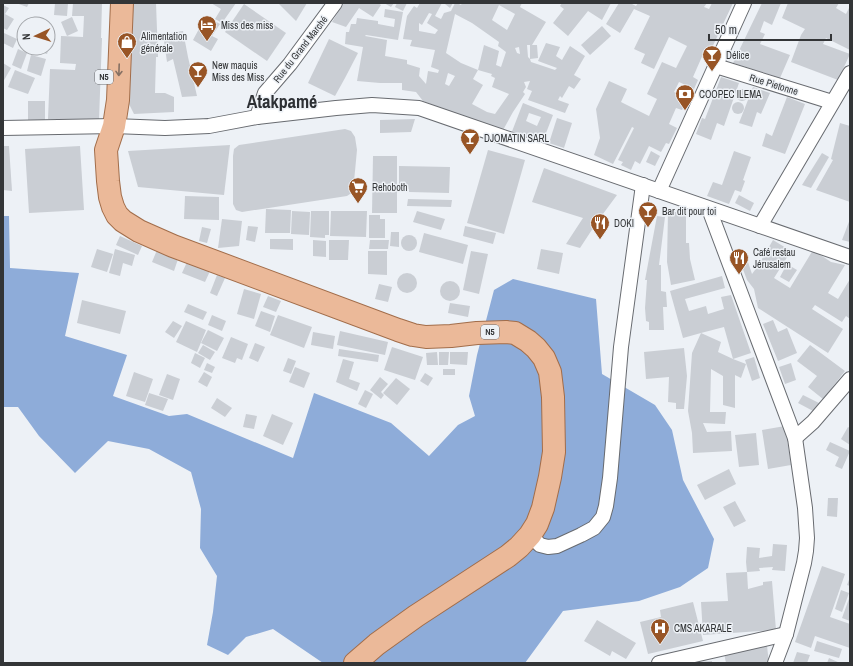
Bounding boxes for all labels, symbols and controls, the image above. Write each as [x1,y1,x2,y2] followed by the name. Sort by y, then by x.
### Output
[270,13,331,85] street label: Rue du Grand Marché
[196,14,218,42] hotel icon: Miss des miss
[16,16,56,56] north arrow
[709,16,831,42] scale bar
[221,19,273,32] place label: Miss des miss
[715,22,737,38] text: 50 m
[140,30,187,55] place label: Alimentation générale
[116,31,138,59] shop icon: Alimentation générale
[19,33,33,40] text: N
[701,44,723,72] bar icon: Délice
[726,49,750,62] place label: Délice
[212,59,264,84] place label: New maquis Miss des Miss
[187,60,209,88] bar icon: New maquis Miss des Miss
[115,63,123,76] one-way arrow
[95,70,113,84] road number: N5
[748,71,800,98] street label: Rue Pietonne
[674,83,696,111] bank icon: COOPEC ILEMA
[699,88,762,101] place label: COOPEC ILEMA
[247,89,317,114] district label: Atakpamé
[459,127,481,155] bar icon: DJOMATIN SARL
[484,132,549,145] place label: DJOMATIN SARL
[347,176,369,204] supermarket icon: Rehoboth
[372,181,408,194] place label: Rehoboth
[637,200,659,228] bar icon: Bar dit pour toi
[662,205,716,218] place label: Bar dit pour toi
[589,212,611,240] restaurant icon: DOKI
[614,217,634,230] place label: DOKI
[753,246,795,271] place label: Café restau Jérusalem
[728,247,750,275] restaurant icon: Café restau Jérusalem
[481,325,499,339] road number: N5
[649,617,671,645] hospital icon: CMS AKARALE
[674,622,732,635] place label: CMS AKARALE

